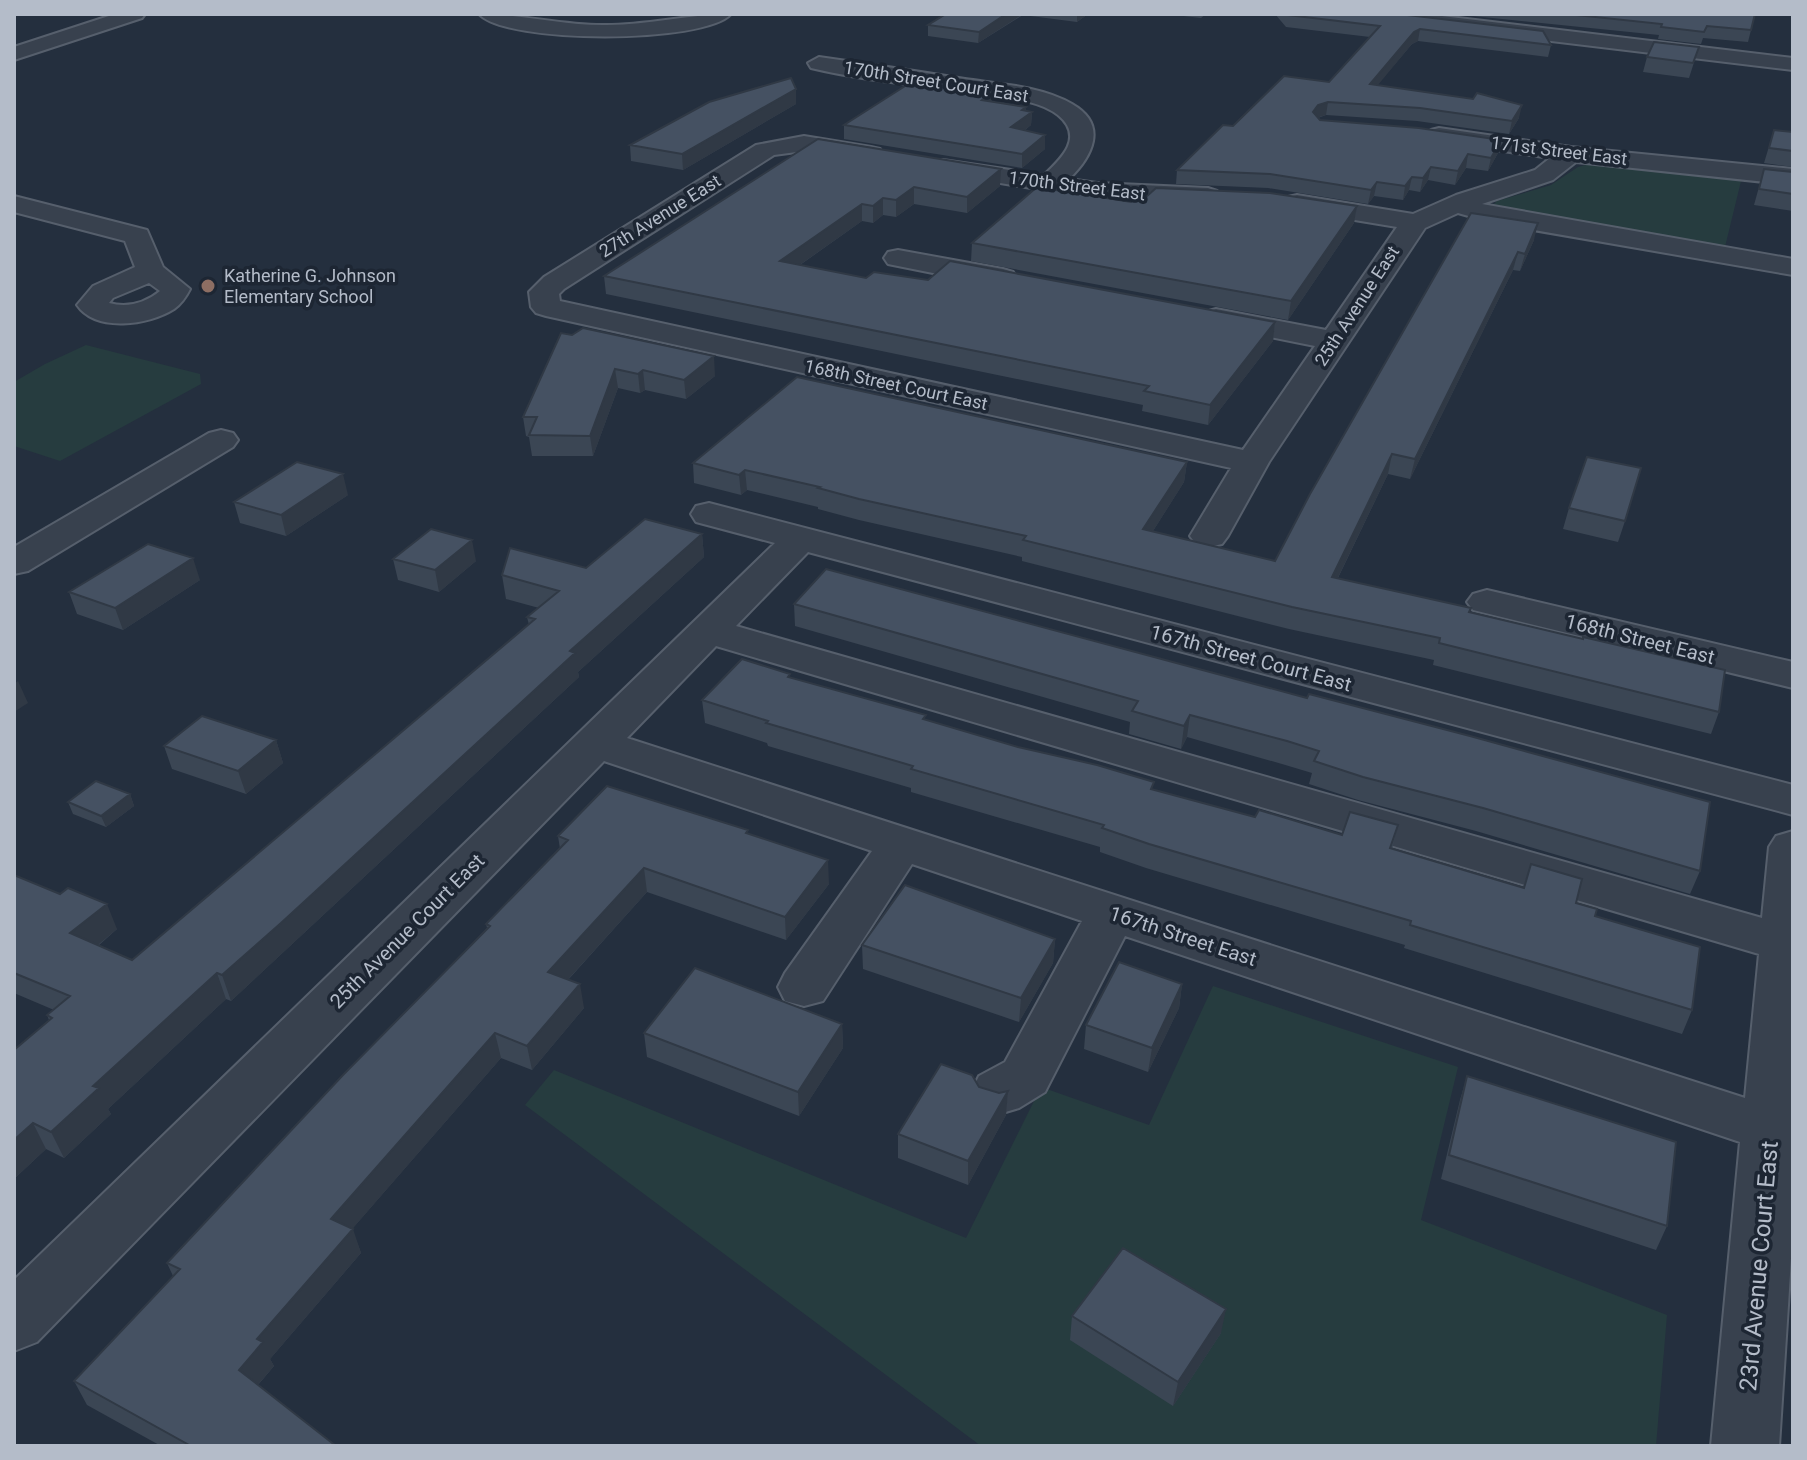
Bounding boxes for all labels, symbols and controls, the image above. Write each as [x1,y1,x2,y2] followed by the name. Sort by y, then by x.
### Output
[842,57,1030,106] street label: 170th Street Court East
[1490,132,1629,169] street label: 171st Street East
[1007,167,1147,204] street label: 170th Street East
[595,170,724,261] street label: 27th Avenue East
[1310,242,1403,370] street label: 25th Avenue East
[224,265,396,307] place label: Katherine G. Johnson Elementary School
[199,277,217,295] marker: Katherine G. Johnson Elementary School
[803,355,990,414] street label: 168th Street Court East
[1563,609,1717,669] street label: 168th Street East
[1148,620,1354,696] street label: 167th Street Court East
[325,849,489,1013] street label: 25th Avenue Court East
[1106,901,1260,971] street label: 167th Street East
[1734,1140,1784,1392] street label: 23rd Avenue Court East

